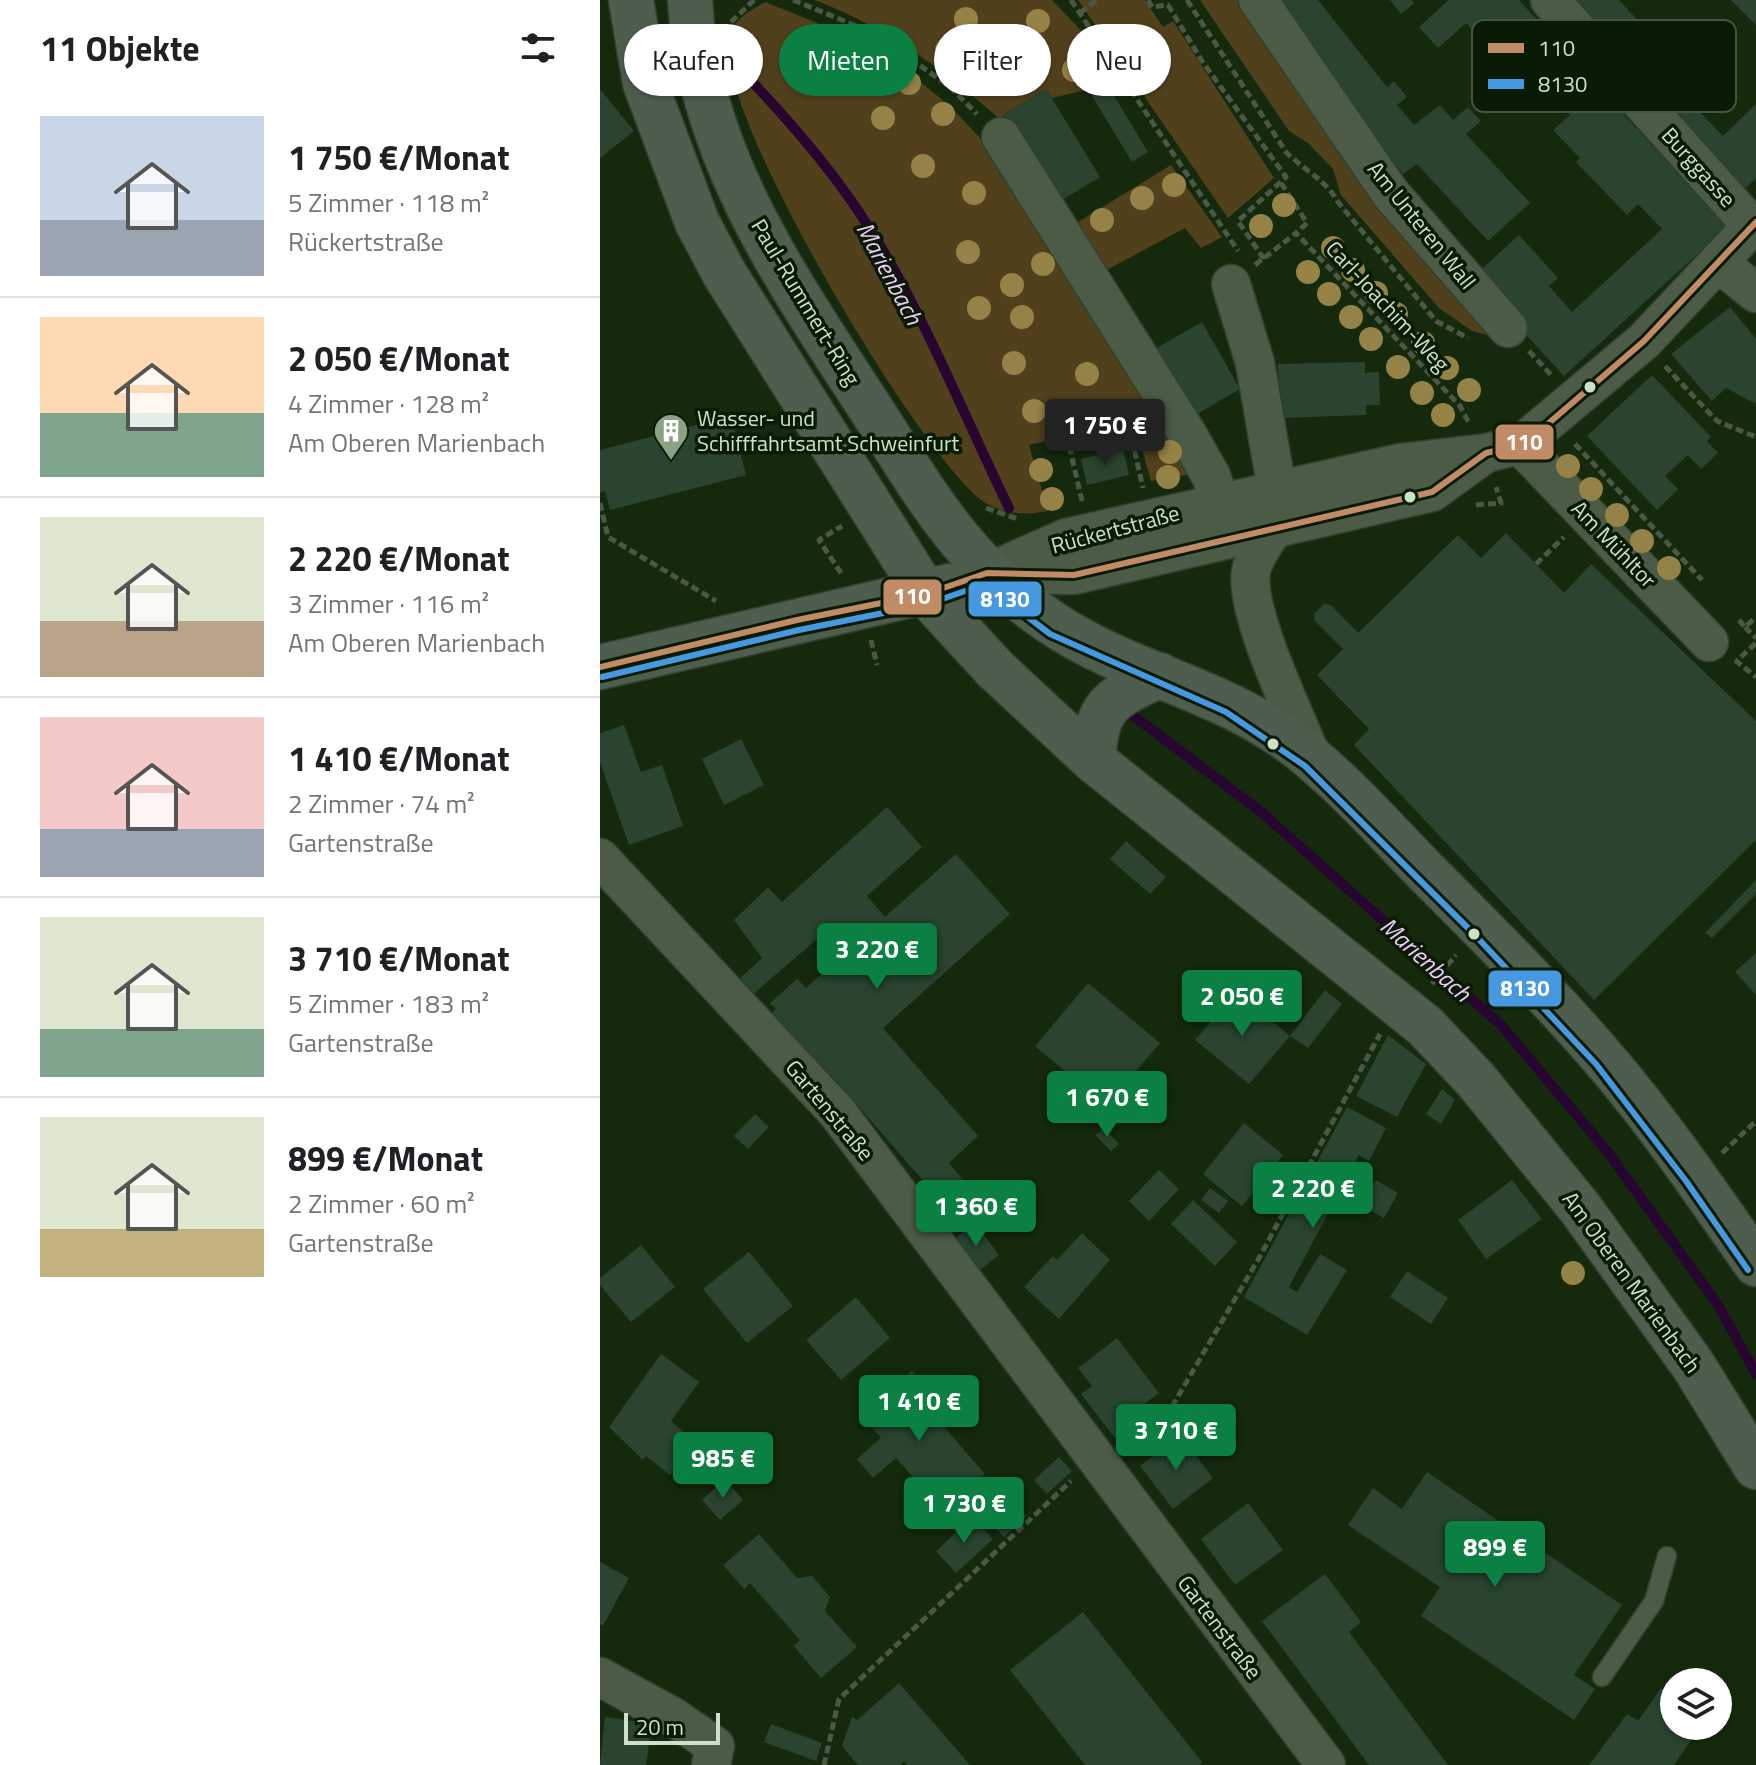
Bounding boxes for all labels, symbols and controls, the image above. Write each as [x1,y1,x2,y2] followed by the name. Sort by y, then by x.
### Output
[1472,20,1736,112] legend
[40,22,200,74] text: 11 Objekte
[624,24,763,96] chip: Kaufen
[779,24,918,96] chip: Mieten
[934,24,1051,96] chip: Filter
[1067,24,1171,96] chip: Neu
[516,26,560,70] icon: filters
[1538,31,1575,65] text: 110
[1538,67,1587,101] text: 8130
[1654,119,1744,215] street label: Burggasse
[288,131,510,183] text: 1 750 €/Monat
[104,148,200,244] icon: home
[1360,153,1484,297] street label: Am Unteren Wall
[288,183,489,222] text: 5 Zimmer · 118 m²
[743,212,869,392] street label: Paul-Rummert-Ring
[848,215,933,332] water label: Marienbach
[288,222,444,261] text: Rückertstraße
[1318,233,1458,379] street label: Carl-Joachim-Weg
[288,332,510,384] text: 2 050 €/Monat
[104,349,200,445] icon: home
[1582,379,1598,395] unlabelled marker
[288,384,489,423] text: 4 Zimmer · 128 m²
[1031,399,1179,467] pin: 1 750 €
[697,401,959,460] place label: Wasser- und Schifffahrtsamt Schweinfurt
[1063,405,1147,444] text: 1 750 €
[652,412,690,462] building icon: Wasser- und Schifffahrtsamt Schweinfurt
[288,423,545,462] text: Am Oberen Marienbach
[1494,423,1555,461] line badge: 110
[1506,425,1542,459] text: 110
[1402,489,1418,505] unlabelled marker
[1563,492,1665,596] street label: Am Mühltor
[1047,496,1183,562] street label: Rückertstraße
[288,532,510,584] text: 2 220 €/Monat
[104,549,200,645] icon: home
[882,578,943,616] line badge: 110
[894,579,930,613] text: 110
[967,580,1043,618] line badge: 8130
[980,582,1030,616] text: 8130
[288,584,489,623] text: 3 Zimmer · 116 m²
[288,623,545,662] text: Am Oberen Marienbach
[288,732,510,784] text: 1 410 €/Monat
[1265,736,1281,752] unlabelled marker
[104,749,200,845] icon: home
[288,784,474,823] text: 2 Zimmer · 74 m²
[288,823,434,862] text: Gartenstraße
[1372,908,1480,1010] water label: Marienbach
[803,923,951,991] pin: 3 220 €
[1466,926,1482,942] unlabelled marker
[835,929,919,968] text: 3 220 €
[288,932,510,984] text: 3 710 €/Monat
[104,949,200,1045] icon: home
[1487,969,1563,1008] line badge: 8130
[1168,970,1316,1038] pin: 2 050 €
[1500,971,1550,1005] text: 8130
[1200,976,1284,1015] text: 2 050 €
[288,984,489,1023] text: 5 Zimmer · 183 m²
[288,1023,434,1062] text: Gartenstraße
[777,1052,883,1168] street label: Gartenstraße
[1033,1071,1181,1139] pin: 1 670 €
[1065,1077,1149,1116] text: 1 670 €
[288,1132,483,1184] text: 899 €/Monat
[104,1149,200,1245] icon: home
[1239,1162,1387,1230] pin: 2 220 €
[1271,1168,1355,1207] text: 2 220 €
[902,1180,1050,1248] pin: 1 360 €
[288,1184,474,1223] text: 2 Zimmer · 60 m²
[1554,1184,1710,1380] street label: Am Oberen Marienbach
[934,1186,1018,1225] text: 1 360 €
[288,1223,434,1262] text: Gartenstraße
[845,1375,993,1443] pin: 1 410 €
[877,1381,961,1420] text: 1 410 €
[1102,1404,1250,1472] pin: 3 710 €
[1134,1410,1218,1449] text: 3 710 €
[667,1432,779,1500] pin: 985 €
[691,1438,755,1477] text: 985 €
[890,1477,1038,1545] pin: 1 730 €
[922,1483,1006,1522] text: 1 730 €
[1439,1521,1551,1589] pin: 899 €
[1463,1527,1527,1566] text: 899 €
[1169,1568,1271,1686] street label: Gartenstraße
[1660,1668,1732,1740] map controls
[1660,1668,1732,1740] button: layers
[624,1709,720,1745] scale bar
[636,1710,684,1744] text: 20 m

